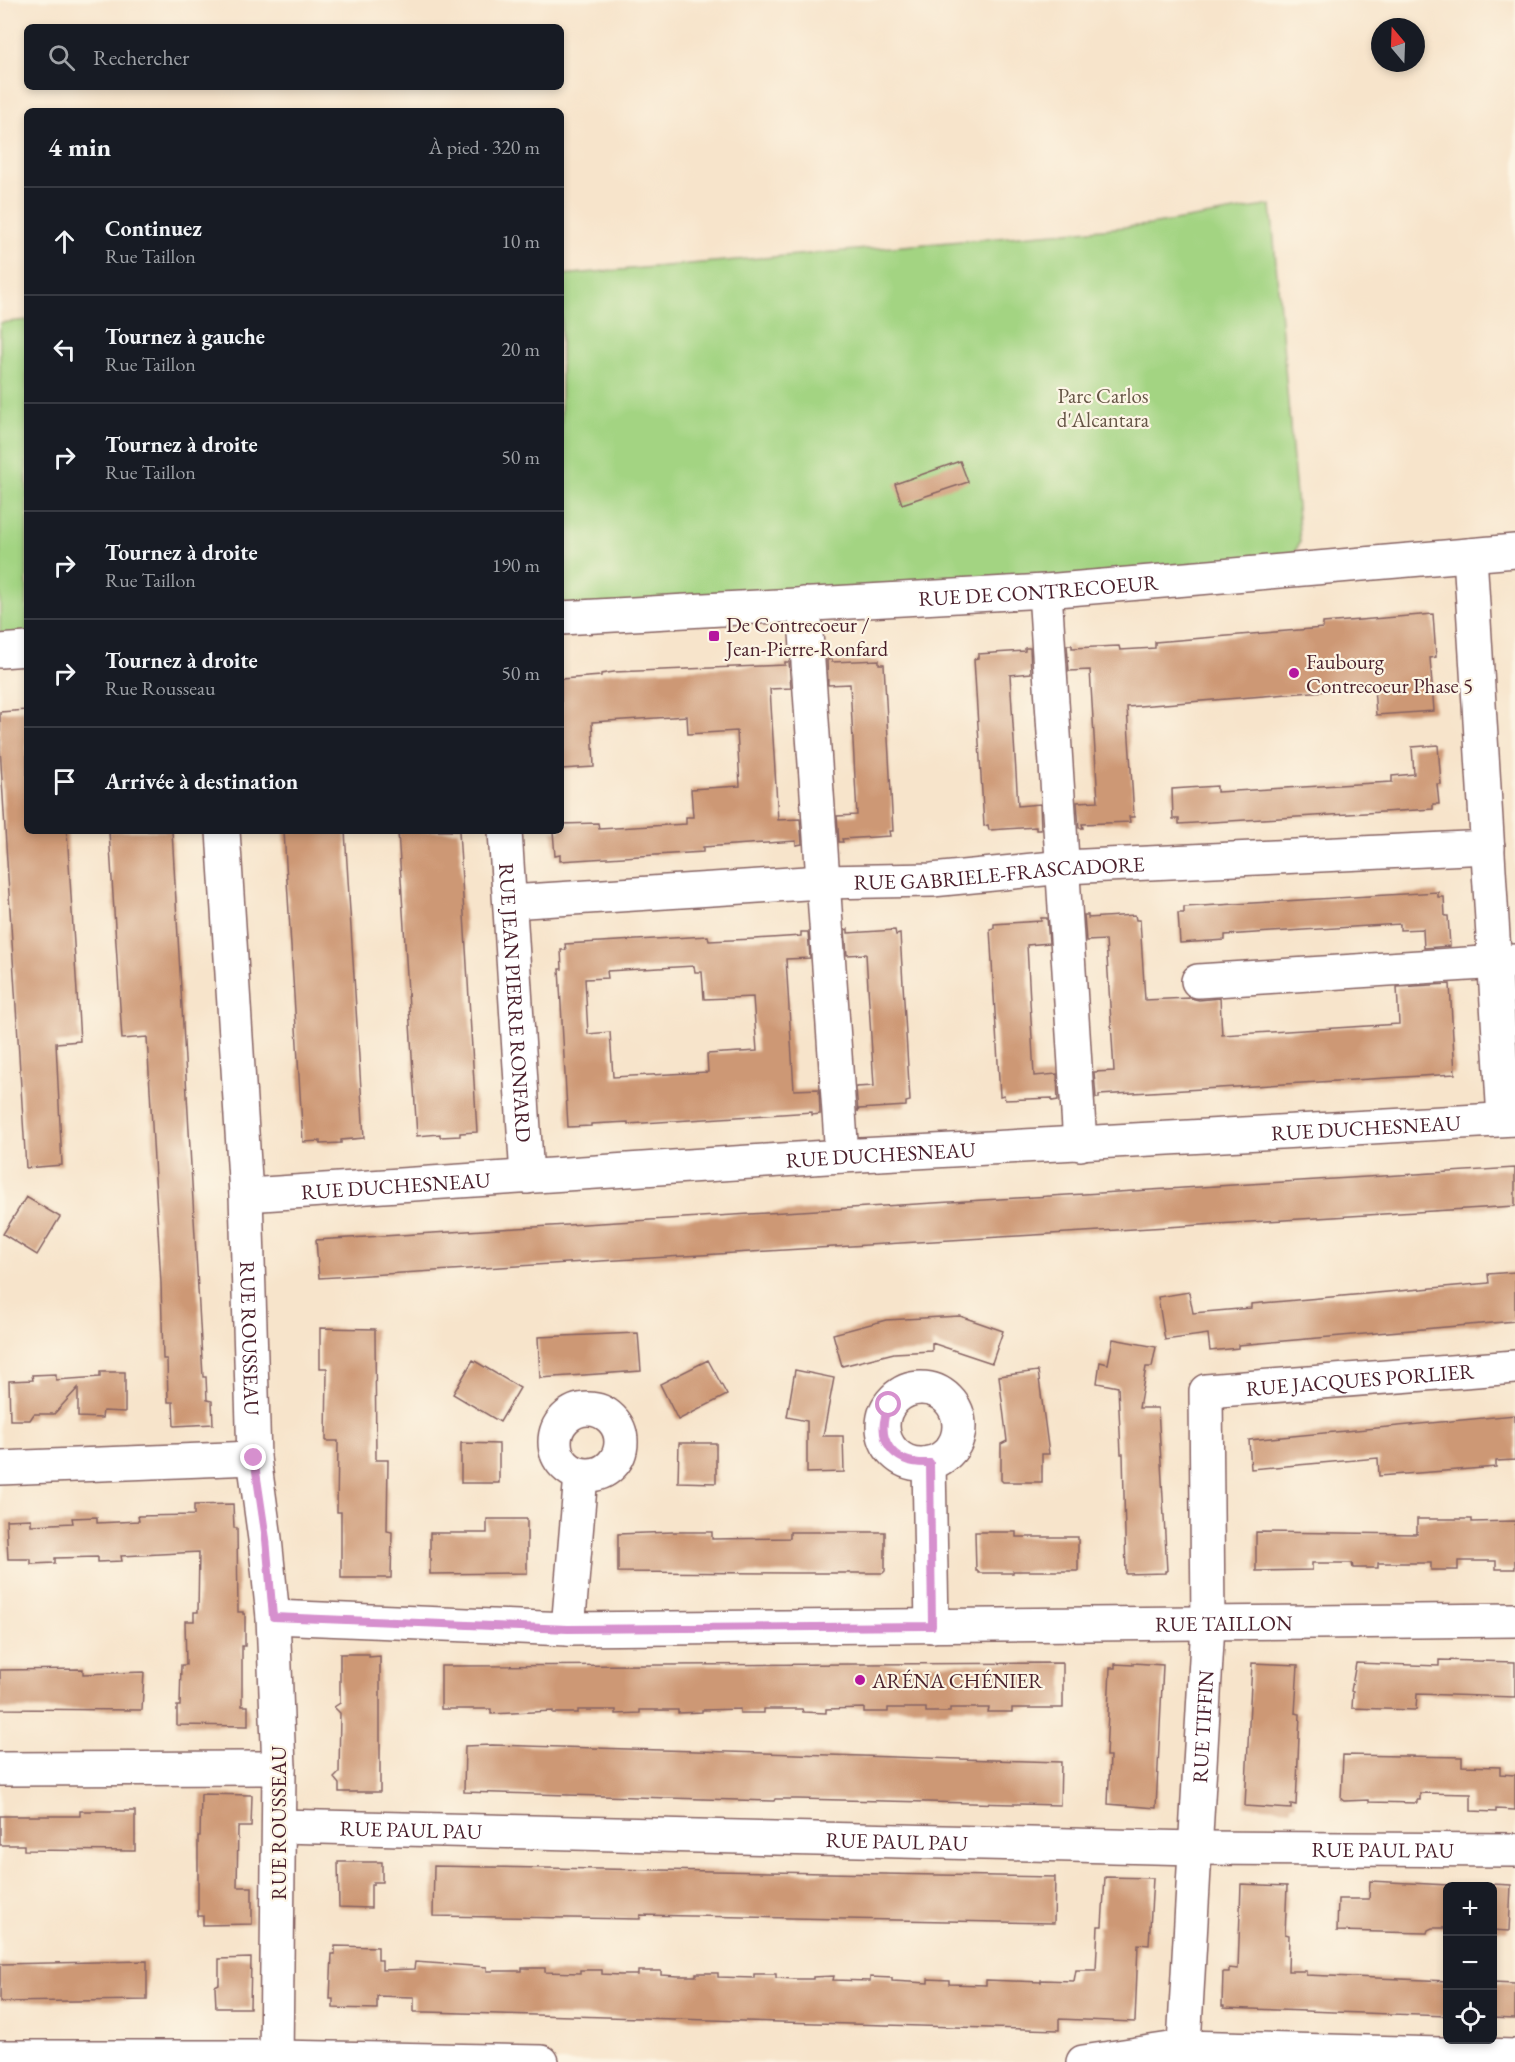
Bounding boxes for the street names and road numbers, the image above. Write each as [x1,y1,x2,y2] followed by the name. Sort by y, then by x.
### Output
[918,568,1160,612] street label: RUE DE CONTRECOEUR
[853,850,1145,895] street label: RUE GABRIELE-FRASCADORE
[494,862,538,1143] street label: RUE JEAN PIERRE RONFARD
[1270,1108,1462,1146] street label: RUE DUCHESNEAU
[785,1135,977,1173] street label: RUE DUCHESNEAU
[300,1165,492,1205] street label: RUE DUCHESNEAU
[235,1261,266,1416] street label: RUE ROUSSEAU
[1245,1357,1476,1401] street label: RUE JACQUES PORLIER
[1155,1609,1293,1637] street label: RUE TAILLON
[1185,1669,1219,1784] street label: RUE TIFFIN
[265,1745,292,1900] street label: RUE ROUSSEAU
[339,1814,483,1844] street label: RUE PAUL PAU
[825,1826,969,1856] street label: RUE PAUL PAU
[1311,1835,1455,1863] street label: RUE PAUL PAU

